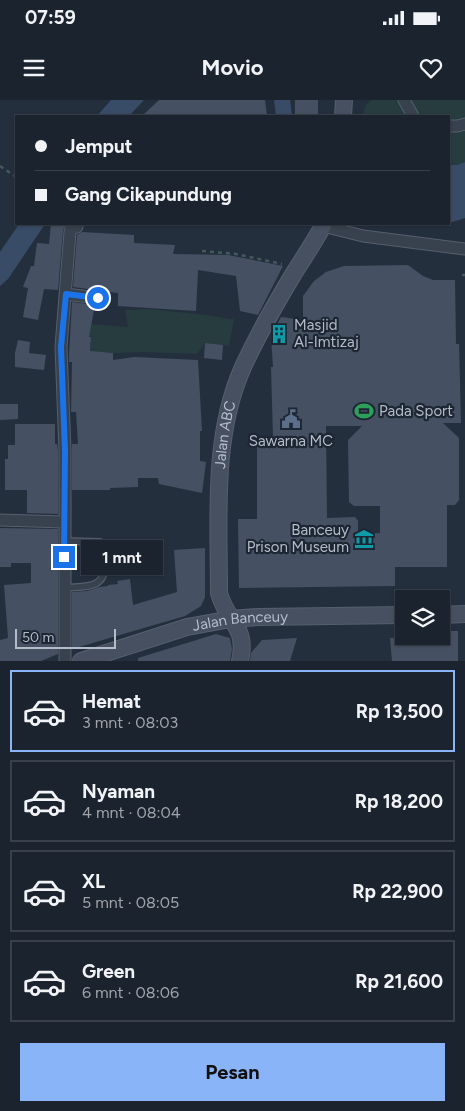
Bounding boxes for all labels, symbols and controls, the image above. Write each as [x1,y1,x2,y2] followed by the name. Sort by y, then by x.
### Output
[25,6,76,29] text: 07:59
[20,54,48,82] icon: menu
[202,54,263,81] text: Movio
[417,54,445,82] icon: heart
[65,135,132,158] text: Jemput
[65,183,232,206] text: Gang Cikapundung
[87,287,109,309] route start
[294,316,359,351] place label: Masjid Al-Imtizaj
[268,323,290,345] building icon: Masjid Al-Imtizaj
[211,399,240,469] street label: Jalan ABC
[353,400,375,422] sports icon: Pada Sport
[379,402,453,420] place label: Pada Sport
[280,408,302,430] public building icon: Sawarna MC
[249,432,333,450] place label: Sawarna MC
[247,521,349,556] place label: Banceuy Prison Museum
[353,528,375,550] museum icon: Banceuy Prison Museum
[82,540,164,574] callout: 1 mnt
[53,546,75,568] route end
[102,548,142,567] text: 1 mnt
[395,590,450,645] map controls
[395,590,450,645] button: layers
[191,608,288,635] street label: Jalan Banceuy
[15,626,116,649] scale bar
[22,629,54,646] text: 50 m
[22,689,67,734] icon: car
[82,690,141,713] text: Hemat
[356,700,443,723] text: Rp 13,500
[82,713,178,732] text: 3 mnt · 08:03
[22,779,67,824] icon: car
[82,780,155,803] text: Nyaman
[355,790,443,813] text: Rp 18,200
[82,803,181,822] text: 4 mnt · 08:04
[22,869,67,914] icon: car
[82,870,105,893] text: XL
[352,880,443,903] text: Rp 22,900
[82,893,179,912] text: 5 mnt · 08:05
[22,959,67,1004] icon: car
[82,960,135,983] text: Green
[355,970,443,993] text: Rp 21,600
[82,983,179,1002] text: 6 mnt · 08:06
[20,1043,445,1101] button: Pesan

